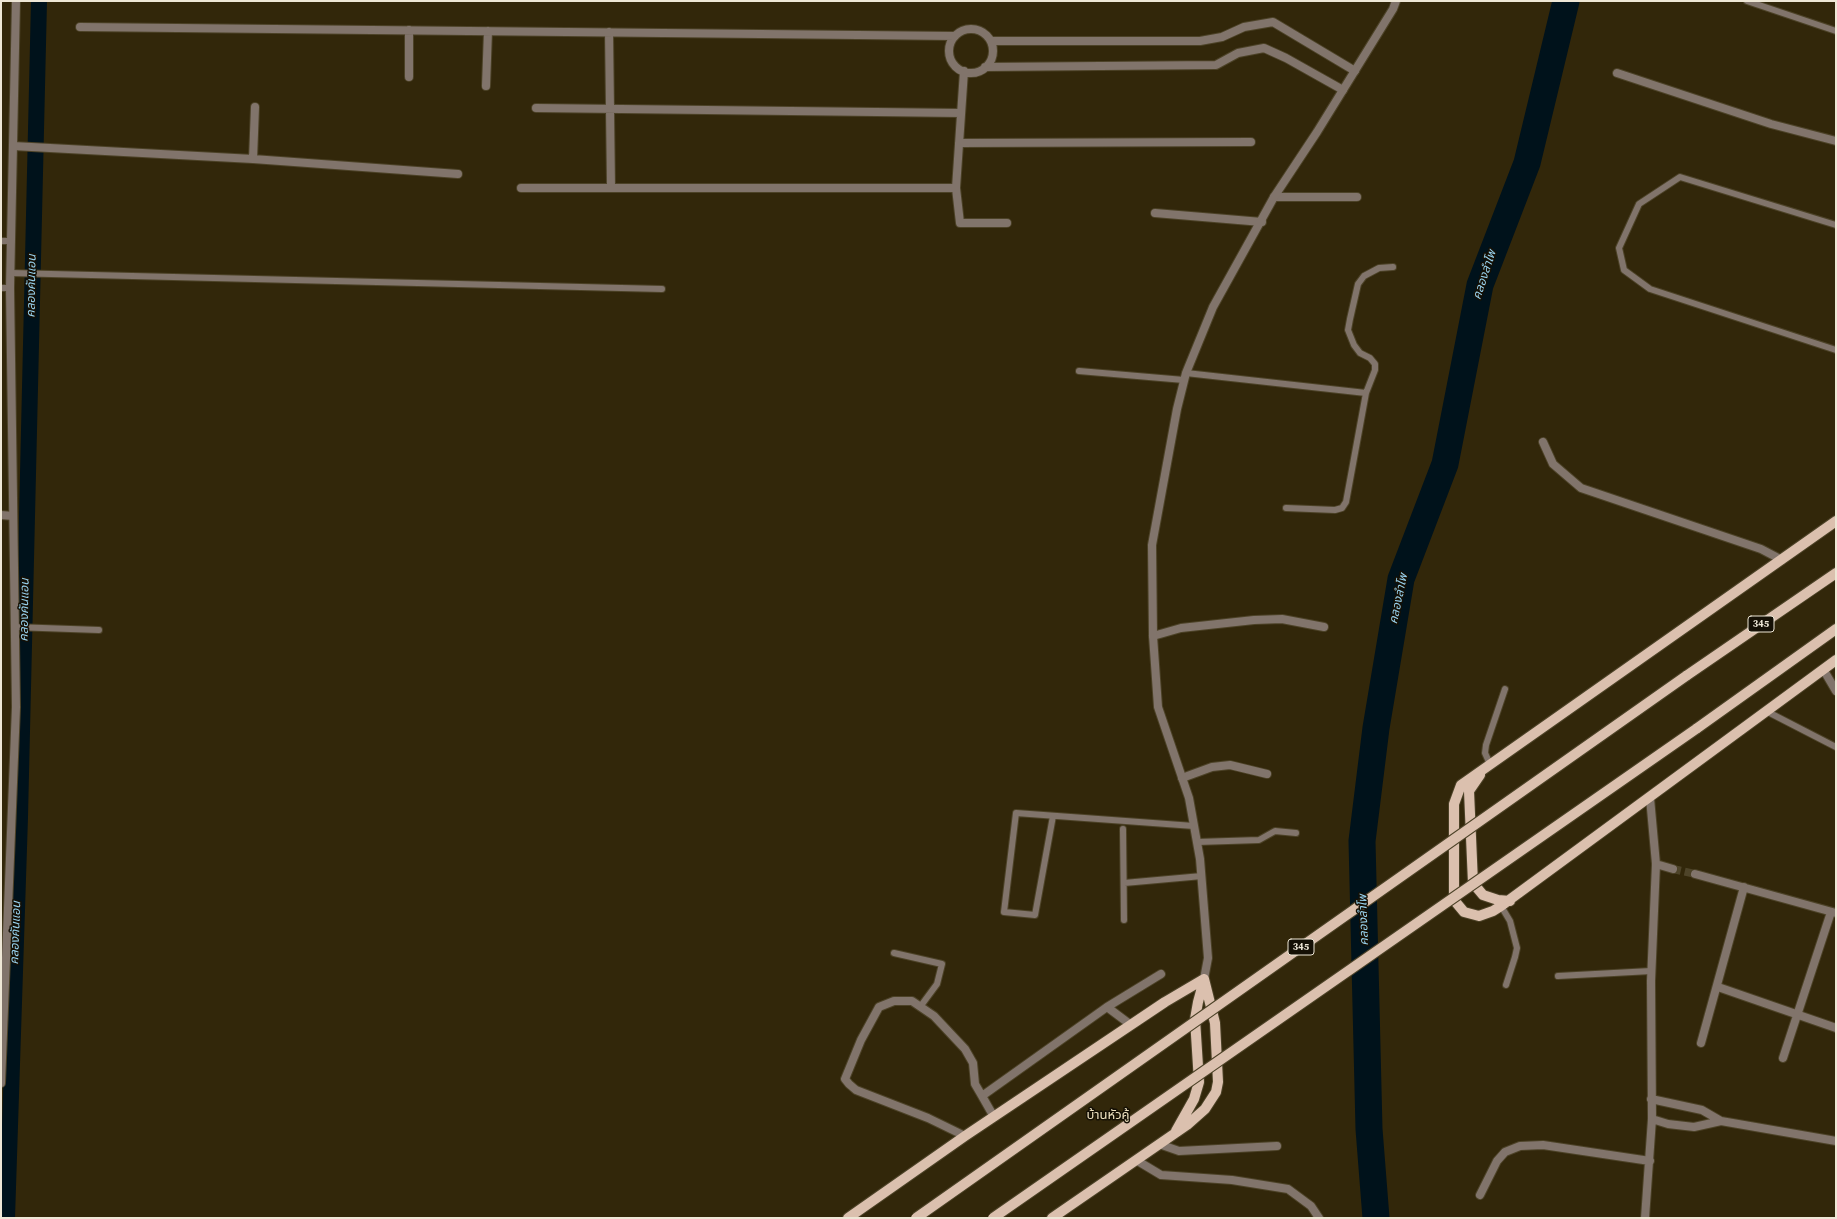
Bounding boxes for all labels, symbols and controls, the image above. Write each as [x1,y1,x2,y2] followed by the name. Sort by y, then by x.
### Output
[1470,248,1500,302] water label: คลองลำโพ
[24,254,40,318] water label: คลองคันแอน
[1387,573,1411,625] water label: คลองลำโพ
[17,578,33,642] water label: คลองคันแอน
[1748,616,1774,632] road number: 345
[1356,894,1372,946] water label: คลองลำโพ
[8,901,24,965] water label: คลองคันแอน
[1288,939,1314,955] road number: 345
[1086,1108,1130,1124] district label: บ้านหัวคู้

